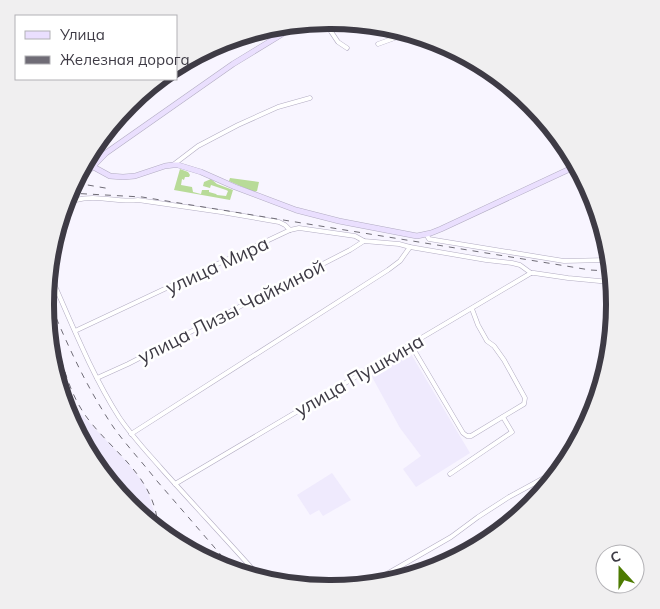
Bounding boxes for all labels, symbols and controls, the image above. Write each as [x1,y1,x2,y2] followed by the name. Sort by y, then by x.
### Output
[15,15,178,80] legend
[59,25,105,44] text: Улица
[60,50,190,69] text: Железная дорога
[162,231,272,299] street label: улица Мира
[134,254,328,368] street label: улица Лизы Чайкиной
[290,328,428,422] street label: улица Пушкина
[595,544,645,594] north arrow
[608,547,623,567] text: С

